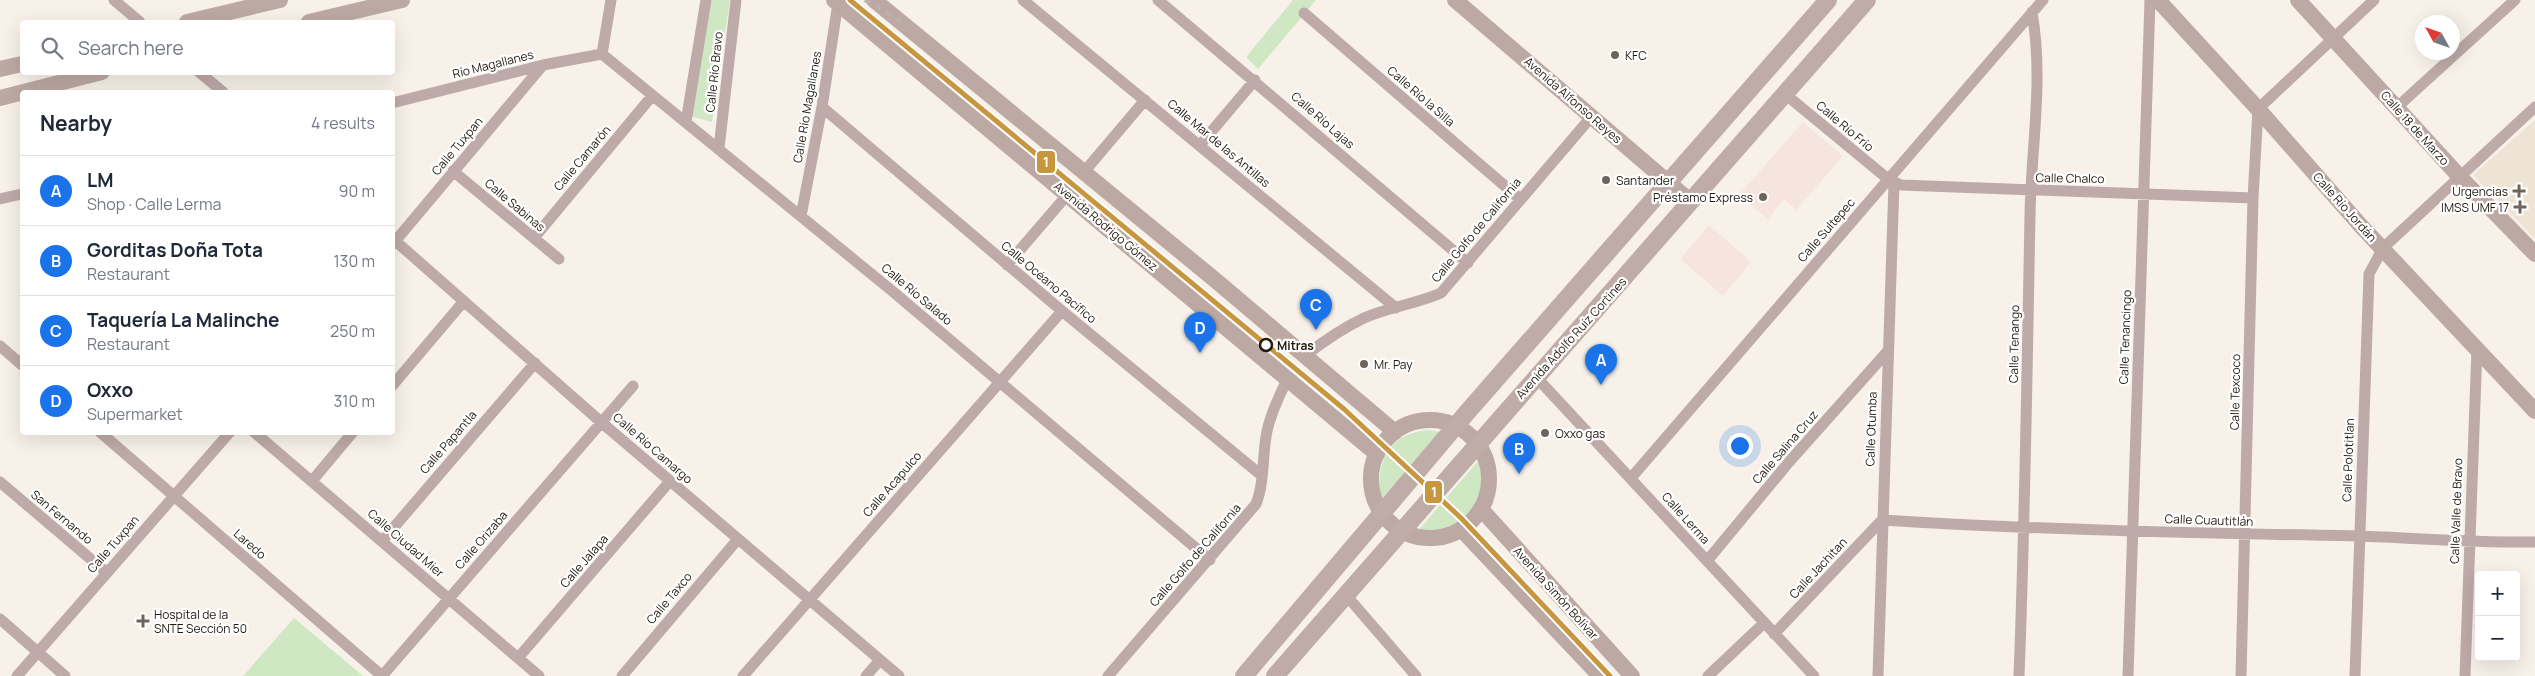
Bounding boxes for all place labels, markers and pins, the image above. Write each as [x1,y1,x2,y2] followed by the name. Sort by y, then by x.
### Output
[1625,47,1647,64] place label: KFC
[1609,49,1621,61] marker: KFC
[1616,172,1675,189] place label: Santander
[1600,174,1612,186] marker: Santander
[2452,183,2508,200] place label: Urgencias
[2512,184,2526,198] marker: Urgencias
[1653,189,1753,206] place label: Préstamo Express
[1757,191,1769,203] marker: Préstamo Express
[2441,199,2509,216] place label: IMSS UMF 17
[2513,200,2527,214] marker: IMSS UMF 17
[1300,289,1332,330] pin: C
[1184,312,1216,353] pin: D
[1277,337,1314,354] place label: Mitras
[1259,338,1273,352] marker: Mitras
[1585,344,1617,385] pin: A
[1374,356,1413,373] place label: Mr. Pay
[1358,358,1370,370] marker: Mr. Pay
[1555,425,1605,442] place label: Oxxo gas
[1539,427,1551,439] marker: Oxxo gas
[1503,433,1535,474] pin: B
[154,606,247,637] place label: Hospital de la SNTE Sección 50
[136,614,150,628] marker: Hospital de la SNTE Sección 50

